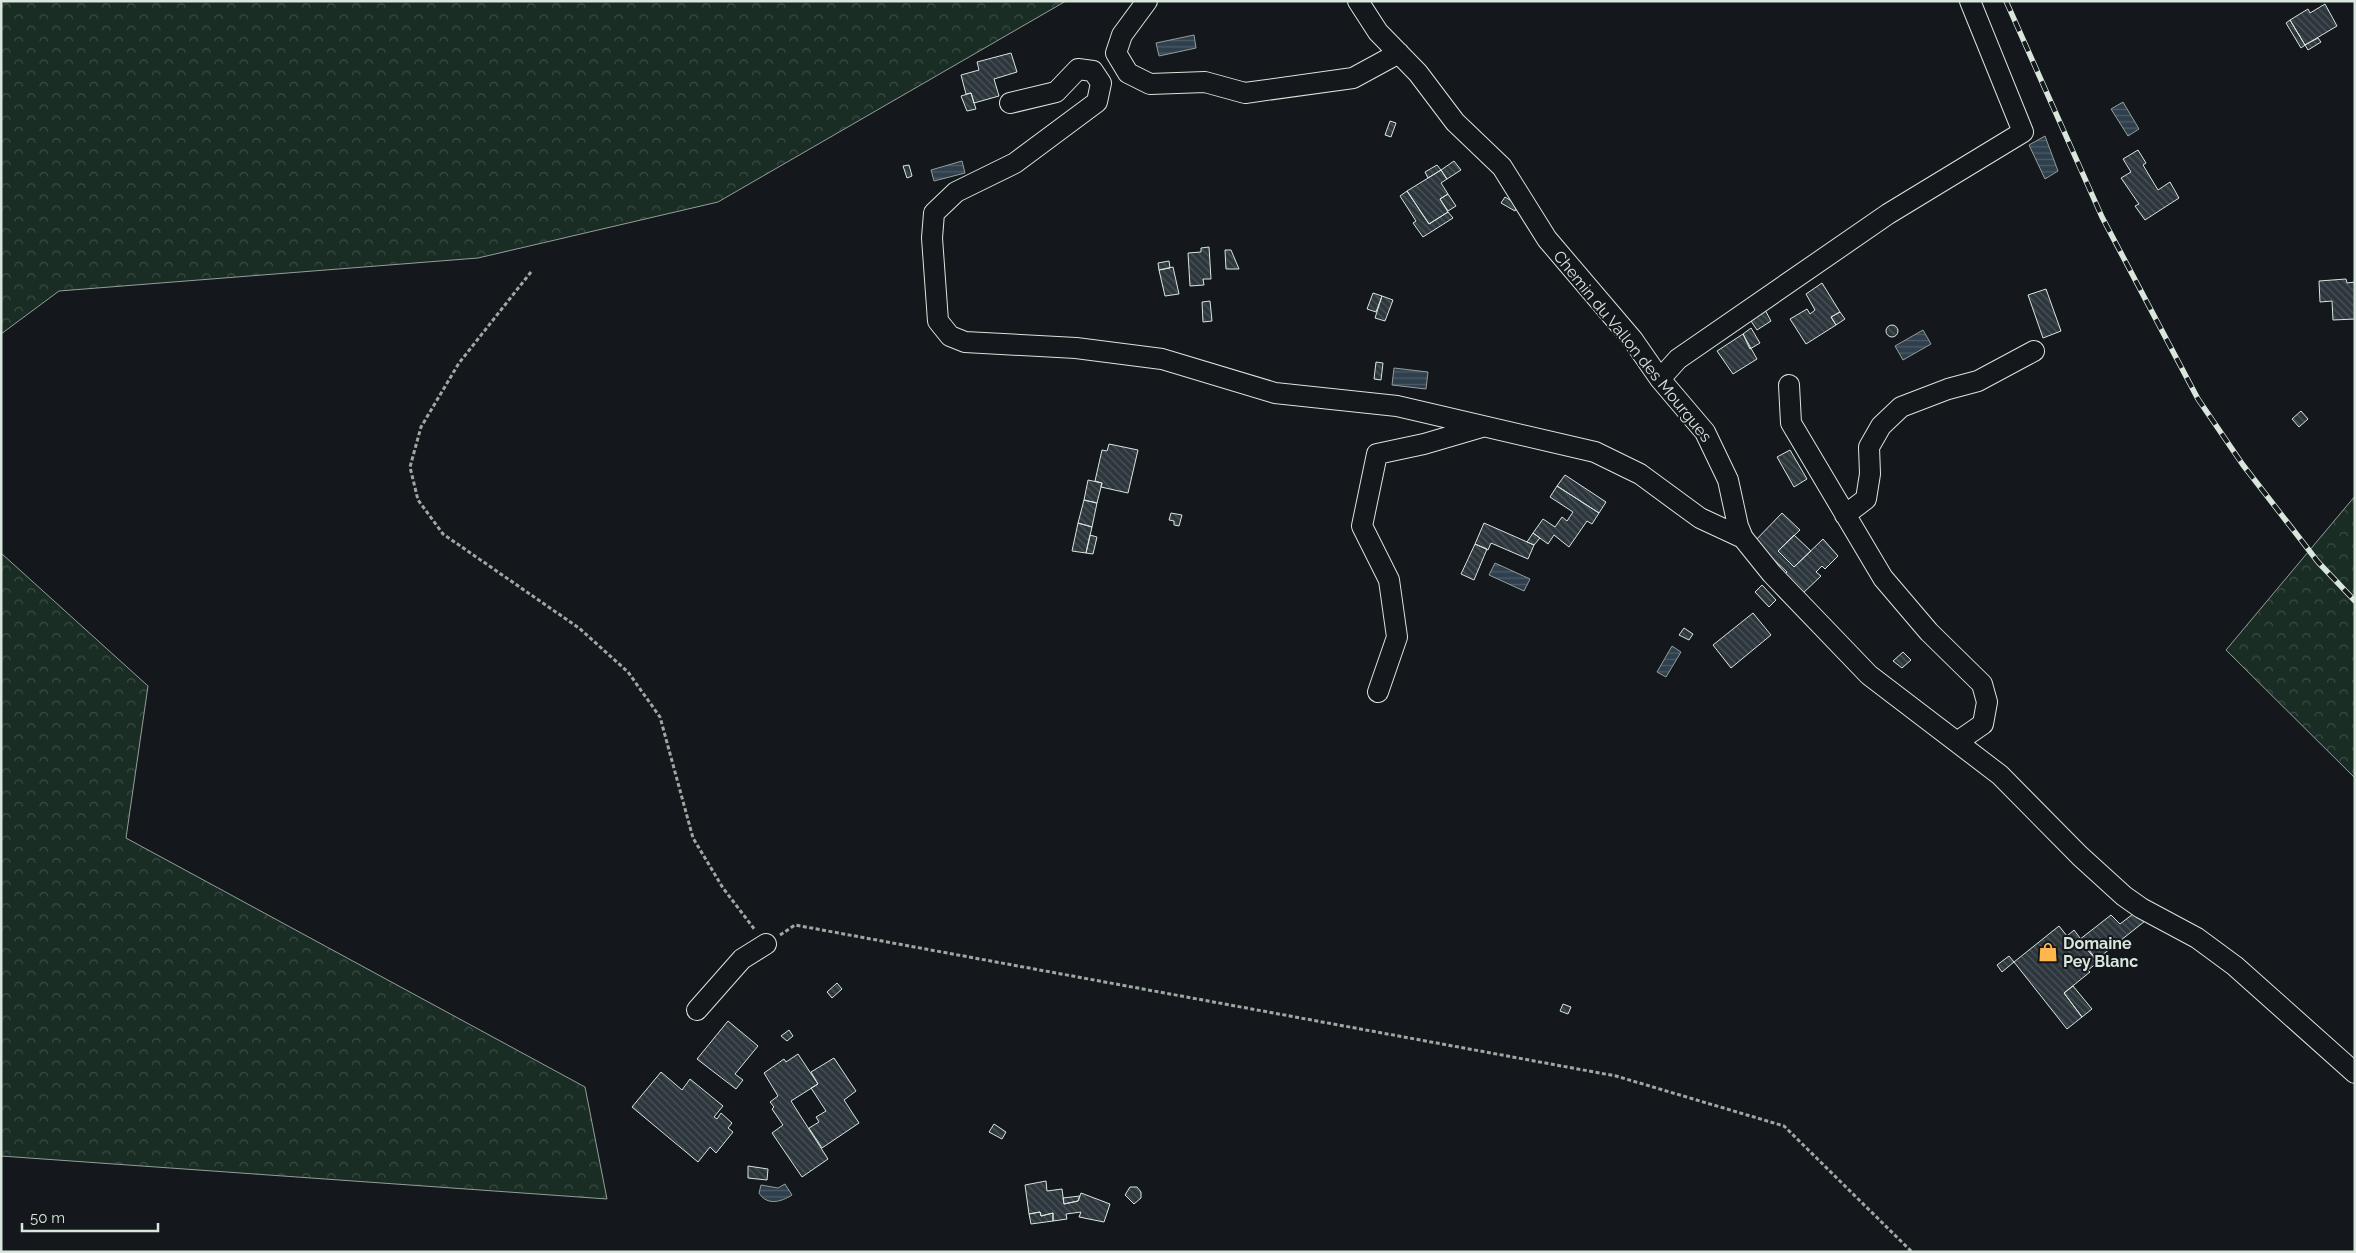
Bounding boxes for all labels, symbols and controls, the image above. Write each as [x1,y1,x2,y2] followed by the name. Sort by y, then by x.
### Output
[1550,247,1716,446] street label: Chemin du Vallon des Mourgues
[2063,934,2138,971] place label: Domaine Pey Blanc
[2037,941,2059,963] shop icon: Domaine Pey Blanc
[22,1200,159,1232] scale bar
[30,1209,65,1227] text: 50 m

